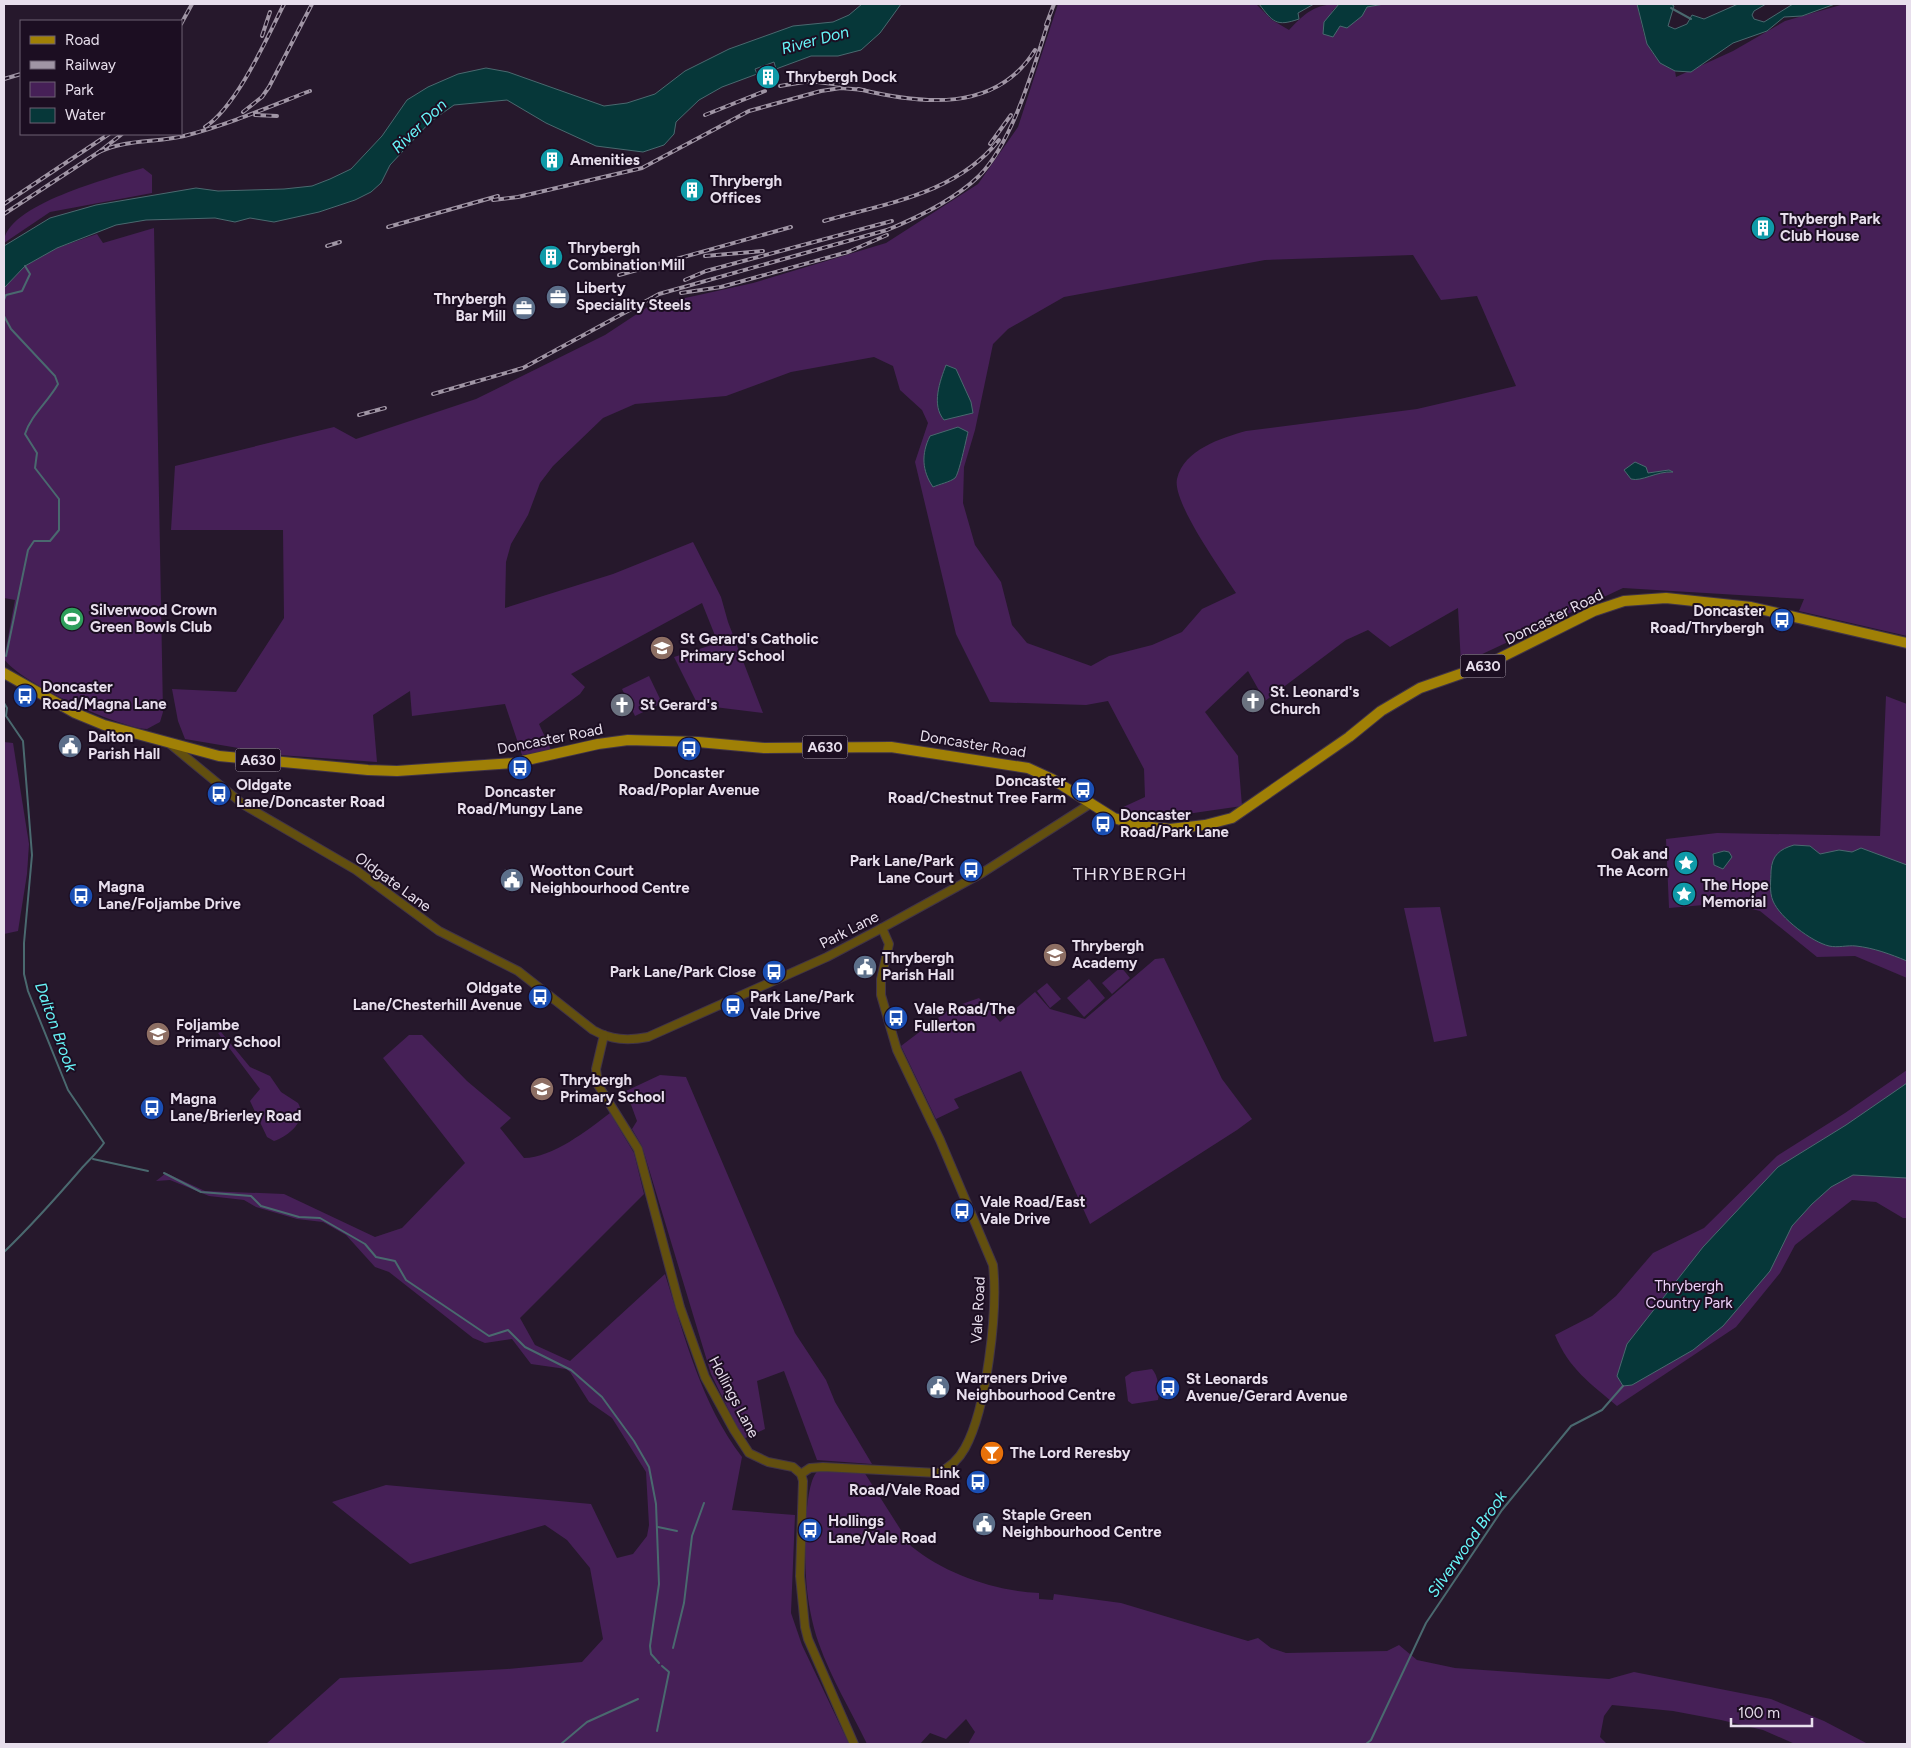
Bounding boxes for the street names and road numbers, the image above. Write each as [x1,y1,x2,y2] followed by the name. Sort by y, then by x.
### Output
[1502,585,1606,649] street label: Doncaster Road
[1460,654,1506,678] road number: A630
[496,720,604,758] street label: Doncaster Road
[919,727,1027,761] street label: Doncaster Road
[802,736,848,759] road number: A630
[236,748,280,772] road number: A630
[351,848,435,916] street label: Oldgate Lane
[816,907,882,953] street label: Park Lane
[967,1276,989,1344] street label: Vale Road
[705,1353,763,1441] street label: Hollings Lane

